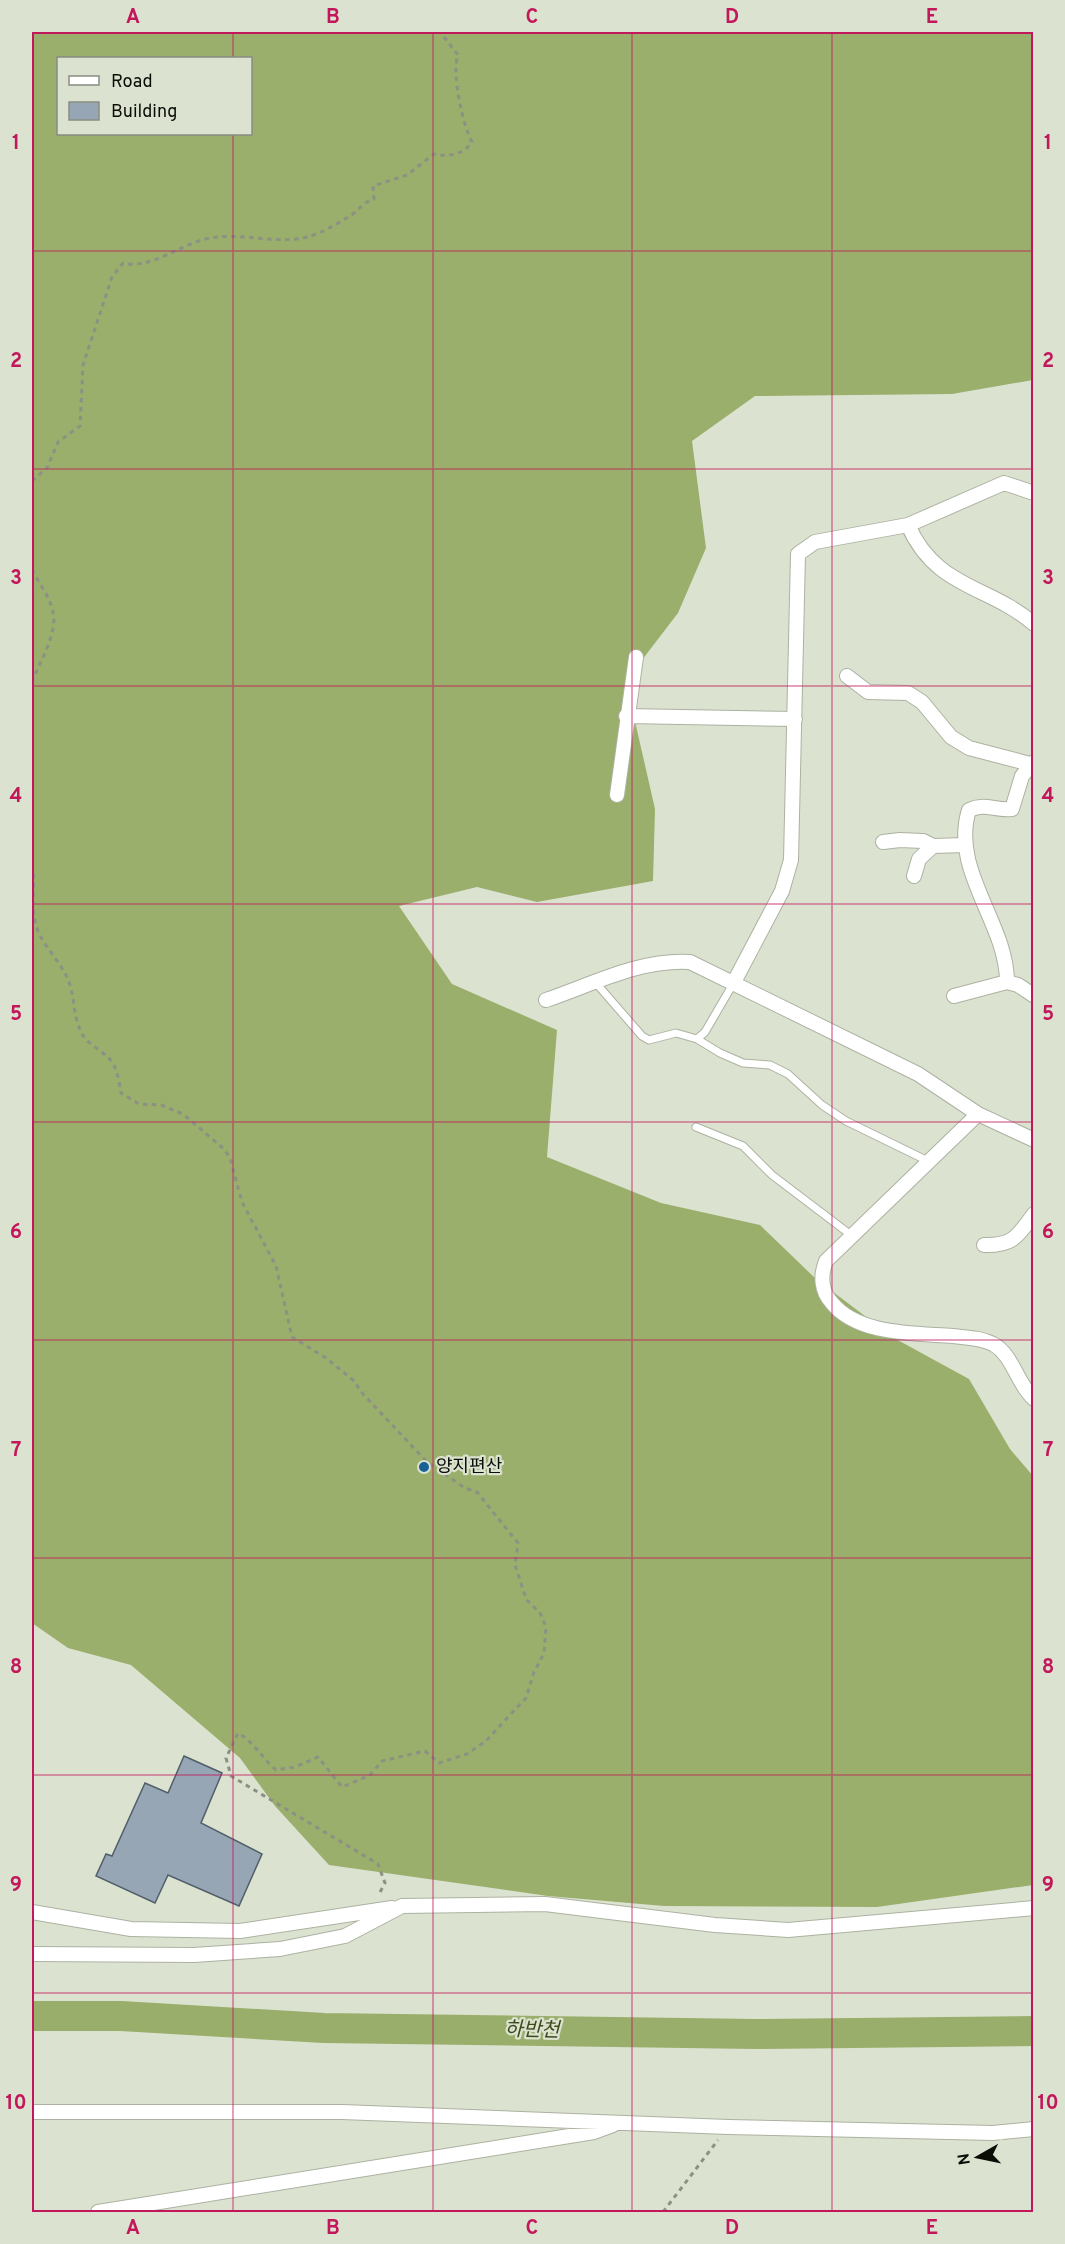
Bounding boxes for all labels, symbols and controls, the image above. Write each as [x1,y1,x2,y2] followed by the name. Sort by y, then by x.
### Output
[126,5,140,31] text: A
[326,5,340,31] text: B
[526,5,538,31] text: C
[725,5,739,31] text: D
[926,5,938,31] text: E
[57,57,252,135] legend
[111,71,153,94] text: Road
[111,101,177,124] text: Building
[12,131,20,157] text: 1
[1044,131,1052,157] text: 1
[10,349,22,375] text: 2
[1042,349,1054,375] text: 2
[10,566,22,592] text: 3
[1042,566,1054,592] text: 3
[10,784,22,810] text: 4
[1042,784,1054,810] text: 4
[10,1002,22,1028] text: 5
[1042,1002,1054,1028] text: 5
[10,1220,22,1246] text: 6
[1042,1220,1054,1246] text: 6
[11,1438,21,1464] text: 7
[1043,1438,1053,1464] text: 7
[436,1456,502,1479] place label: 양지편산
[417,1460,431,1474] marker: 양지편산
[10,1655,22,1681] text: 8
[1042,1655,1054,1681] text: 8
[10,1873,22,1899] text: 9
[1042,1873,1054,1899] text: 9
[504,2018,562,2045] water label: 하반천
[5,2091,27,2117] text: 10
[1037,2091,1059,2117] text: 10
[948,2127,1008,2187] north arrow
[954,2152,976,2166] text: N
[126,2216,140,2242] text: A
[326,2216,340,2242] text: B
[526,2216,538,2242] text: C
[725,2216,739,2242] text: D
[926,2216,938,2242] text: E

